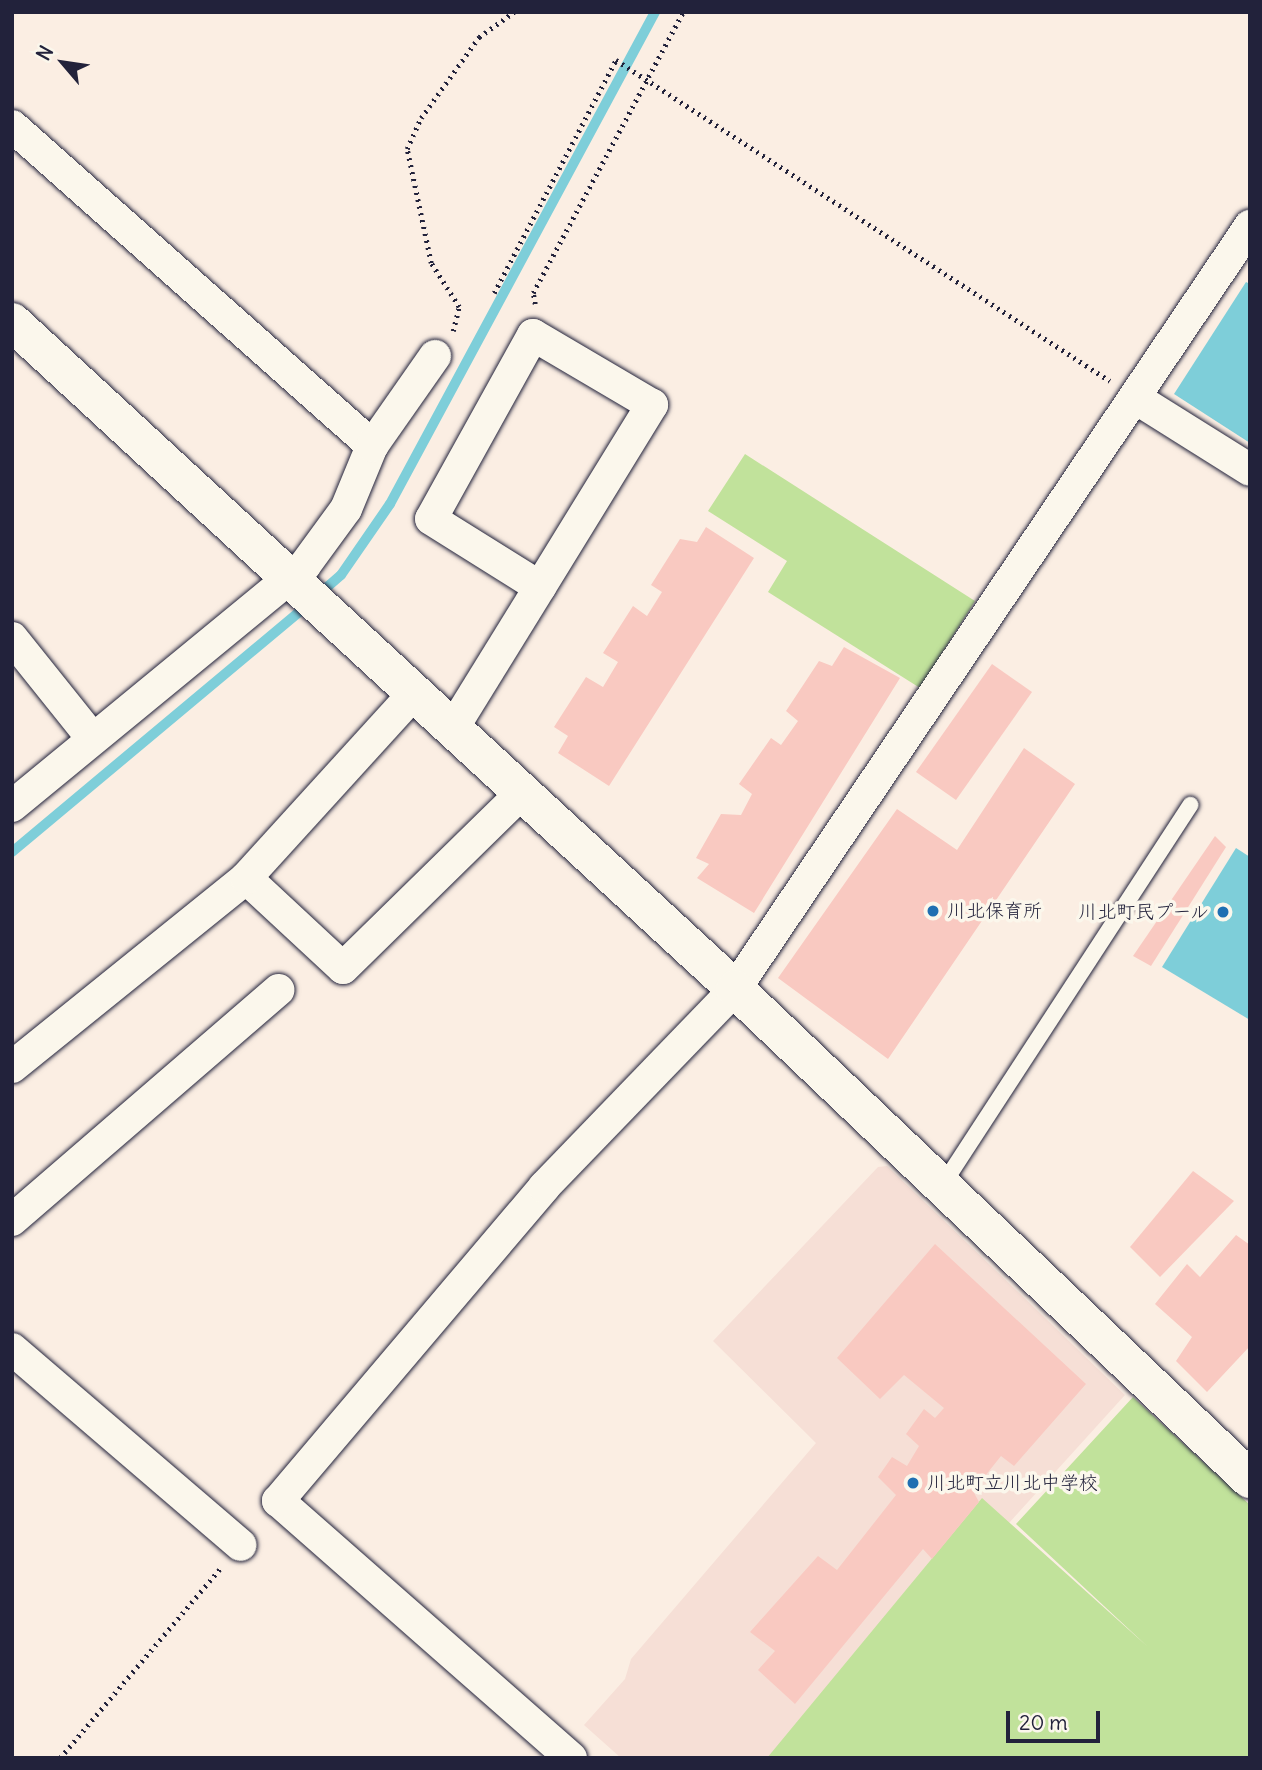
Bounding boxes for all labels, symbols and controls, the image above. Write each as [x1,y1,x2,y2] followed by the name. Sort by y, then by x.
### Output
[28,28,98,98] north arrow
[31,41,58,64] text: N
[947,900,1042,922] place label: 川北保育所
[1077,901,1209,923] place label: 川北町民プール
[925,903,941,919] marker: 川北保育所
[1215,904,1231,920] marker: 川北町民プール
[927,1472,1098,1494] place label: 川北町立川北中学校
[905,1475,921,1491] marker: 川北町立川北中学校
[1010,1696,1104,1740] scale bar
[1019,1709,1068,1736] text: 20 m

